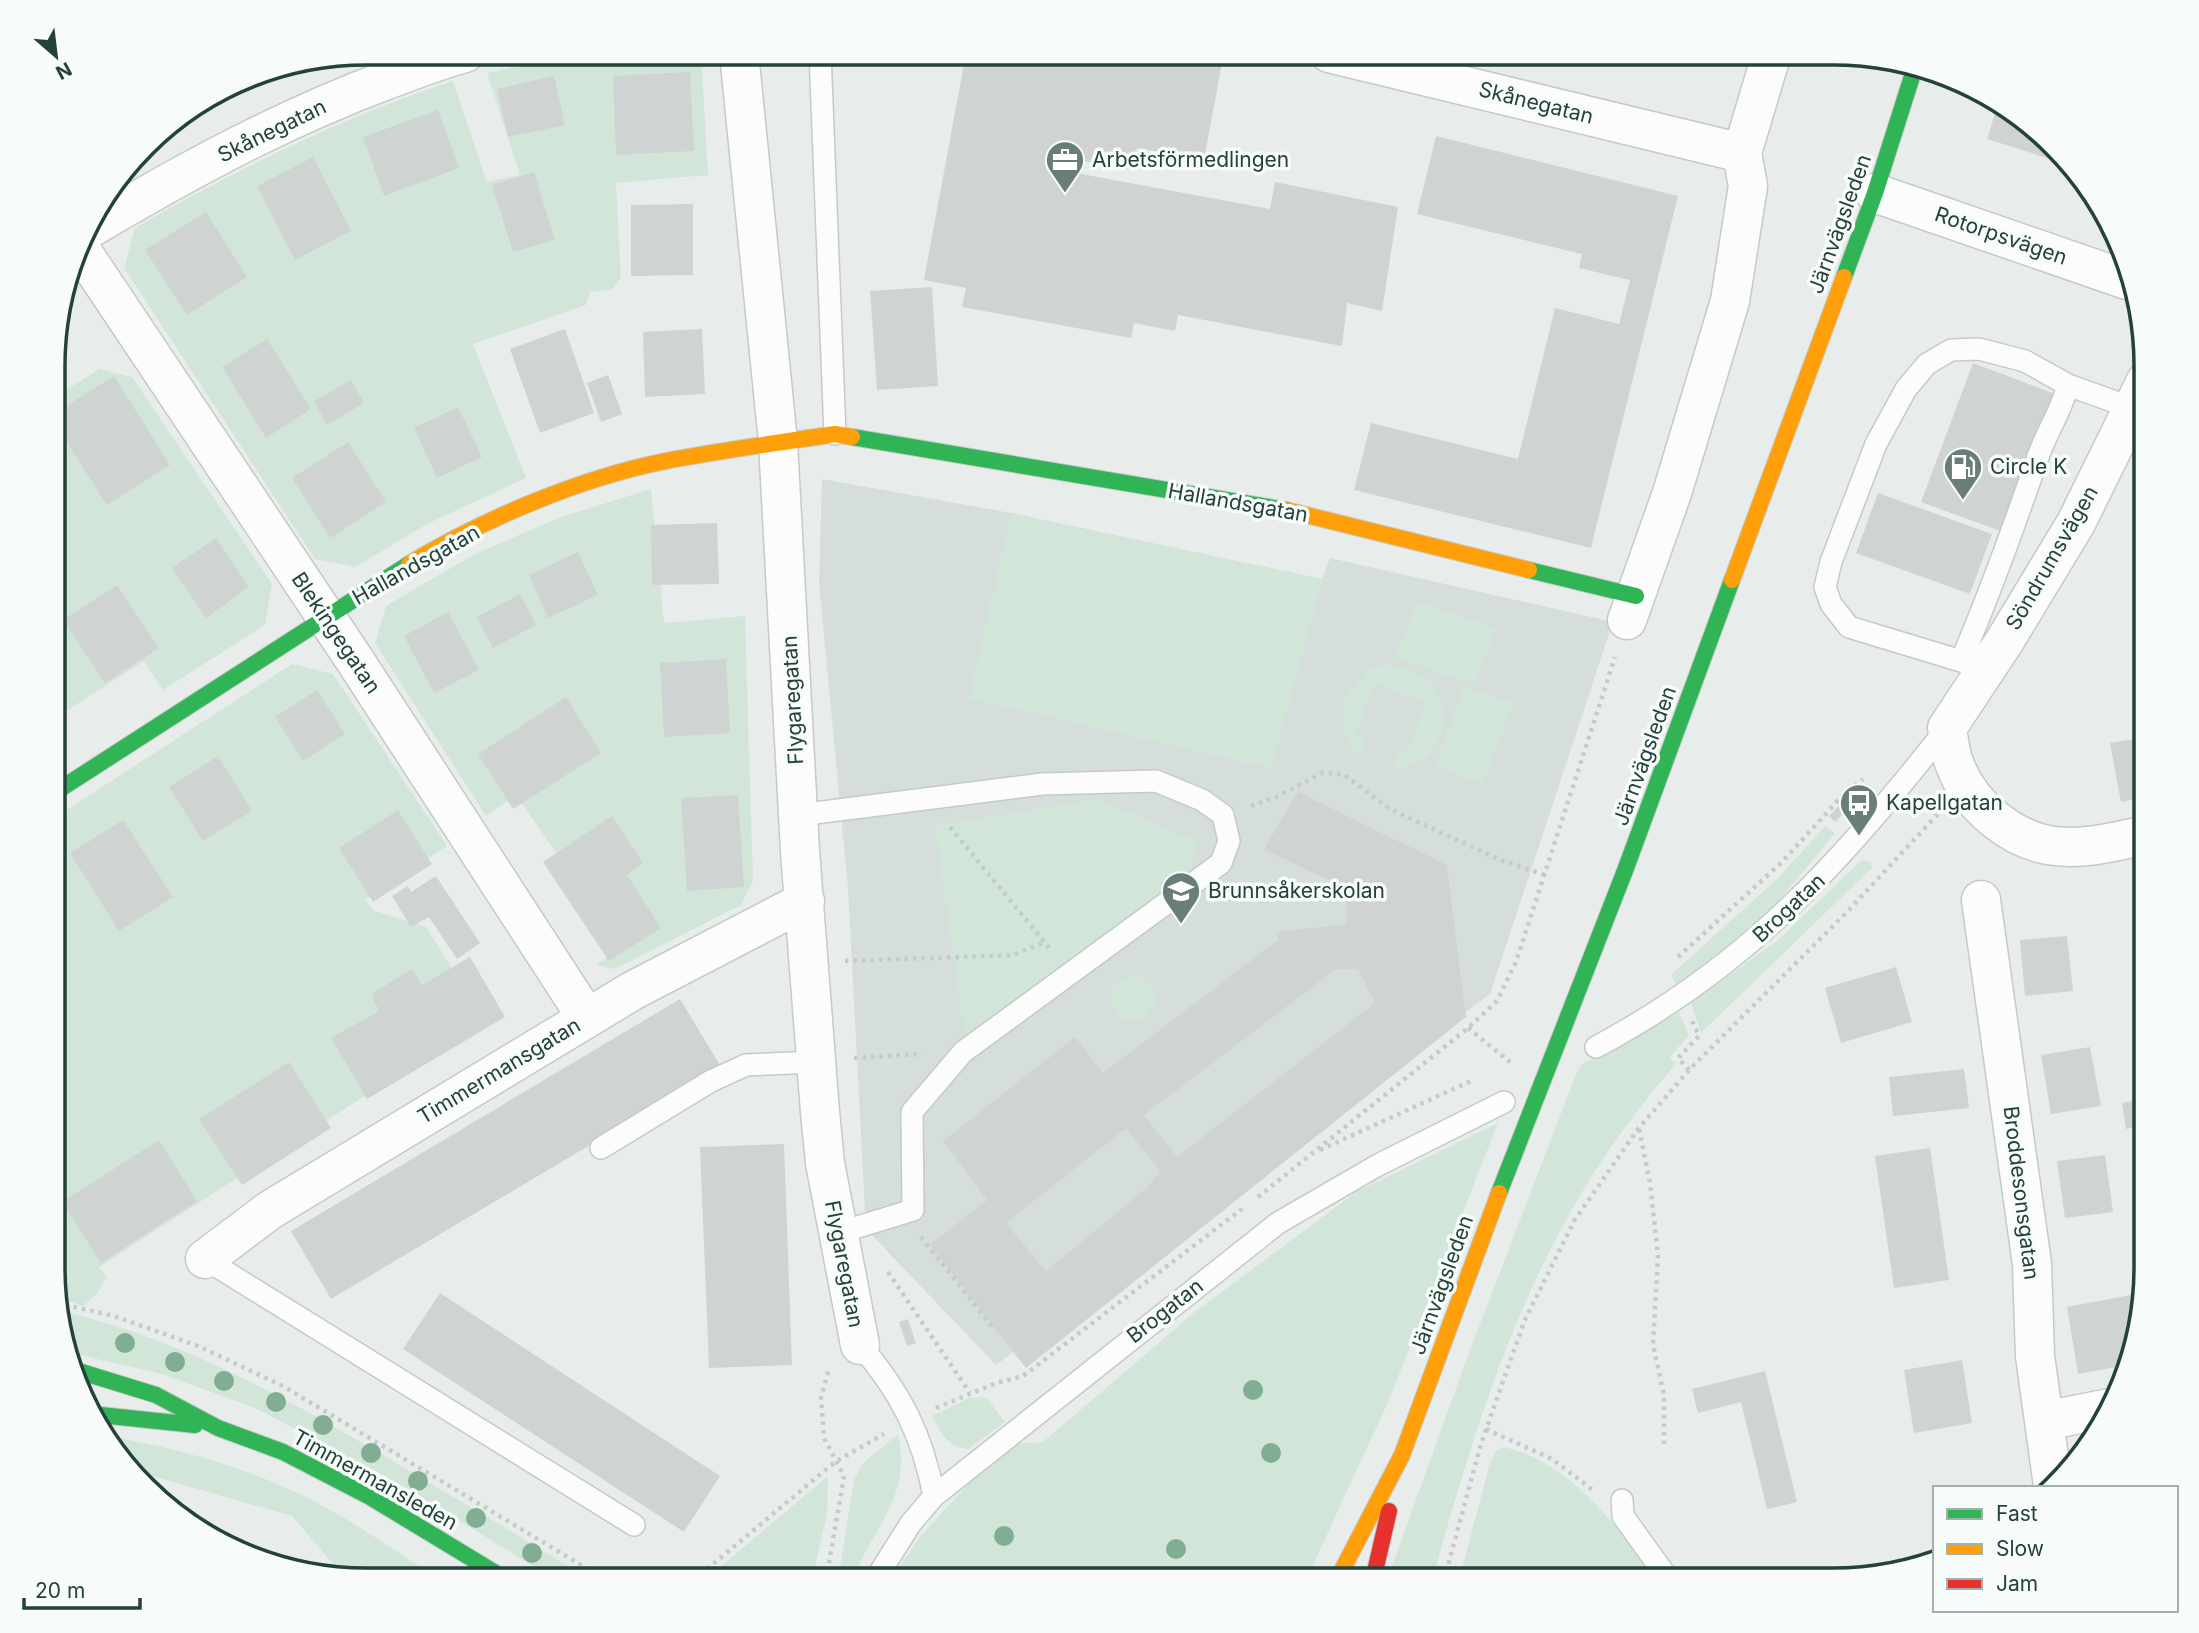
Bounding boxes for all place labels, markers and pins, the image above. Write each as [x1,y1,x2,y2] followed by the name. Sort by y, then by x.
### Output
[1044,139,1086,194] office icon: Arbetsförmedlingen
[1092,147,1289,172] place label: Arbetsförmedlingen
[1942,446,1984,501] fuel station icon: Circle K
[1990,454,2067,479] place label: Circle K
[1838,782,1880,837] bus stop icon: Kapellgatan
[1886,790,2003,815] place label: Kapellgatan
[1160,870,1202,925] school or university icon: Brunnsåkerskolan
[1208,878,1385,903] place label: Brunnsåkerskolan

